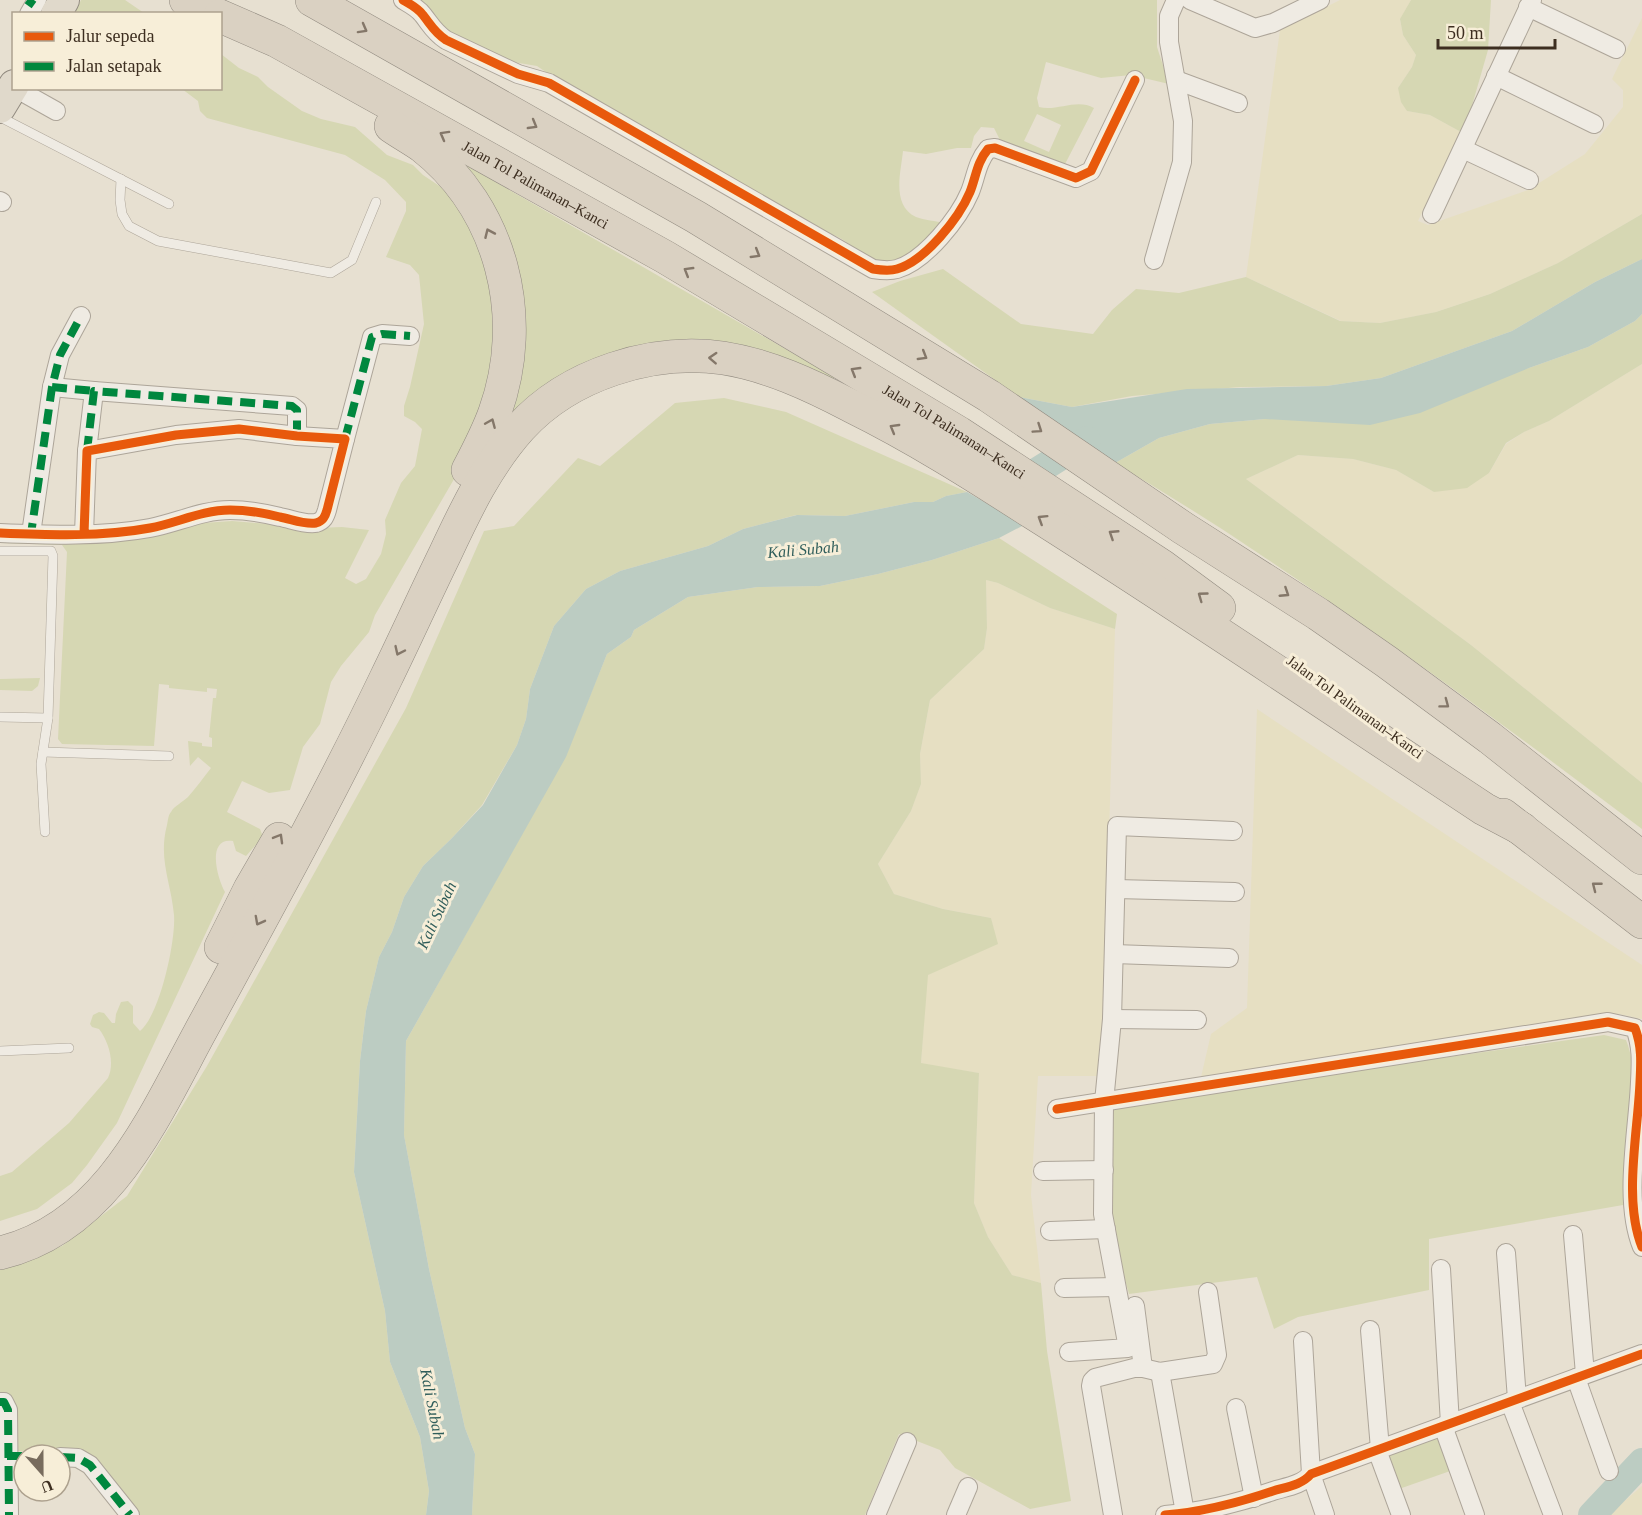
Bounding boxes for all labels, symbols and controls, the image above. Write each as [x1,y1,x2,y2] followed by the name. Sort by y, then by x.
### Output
[12,12,222,90] legend
[1438,12,1555,50] scale bar
[357,22,367,33] one-way arrow
[1447,23,1484,43] text: 50 m
[66,26,154,46] text: Jalur sepeda
[66,56,161,76] text: Jalan setapak
[527,118,537,129] one-way arrow
[440,131,450,142] one-way arrow
[460,138,611,232] street label: Jalan Tol Palimanan–Kanci
[485,229,497,240] one-way arrow
[750,246,760,258] one-way arrow
[684,266,694,278] one-way arrow
[917,348,927,360] one-way arrow
[709,351,718,364] one-way arrow
[851,367,861,378] one-way arrow
[880,381,1028,482] street label: Jalan Tol Palimanan–Kanci
[483,418,495,429] one-way arrow
[1031,422,1042,433] one-way arrow
[890,424,900,435] one-way arrow
[1038,515,1049,526] one-way arrow
[1109,530,1120,541] one-way arrow
[766,538,839,561] water label: Kali Subah
[1279,586,1290,597] one-way arrow
[1198,592,1209,603] one-way arrow
[394,645,406,656] one-way arrow
[1284,652,1426,762] street label: Jalan Tol Palimanan–Kanci
[1439,697,1450,708] one-way arrow
[272,834,283,844] one-way arrow
[413,879,459,952] water label: Kali Subah
[1591,883,1602,894] one-way arrow
[255,915,266,926] one-way arrow
[417,1366,448,1441] water label: Kali Subah
[12,1443,72,1503] north arrow
[38,1477,56,1497] text: U

